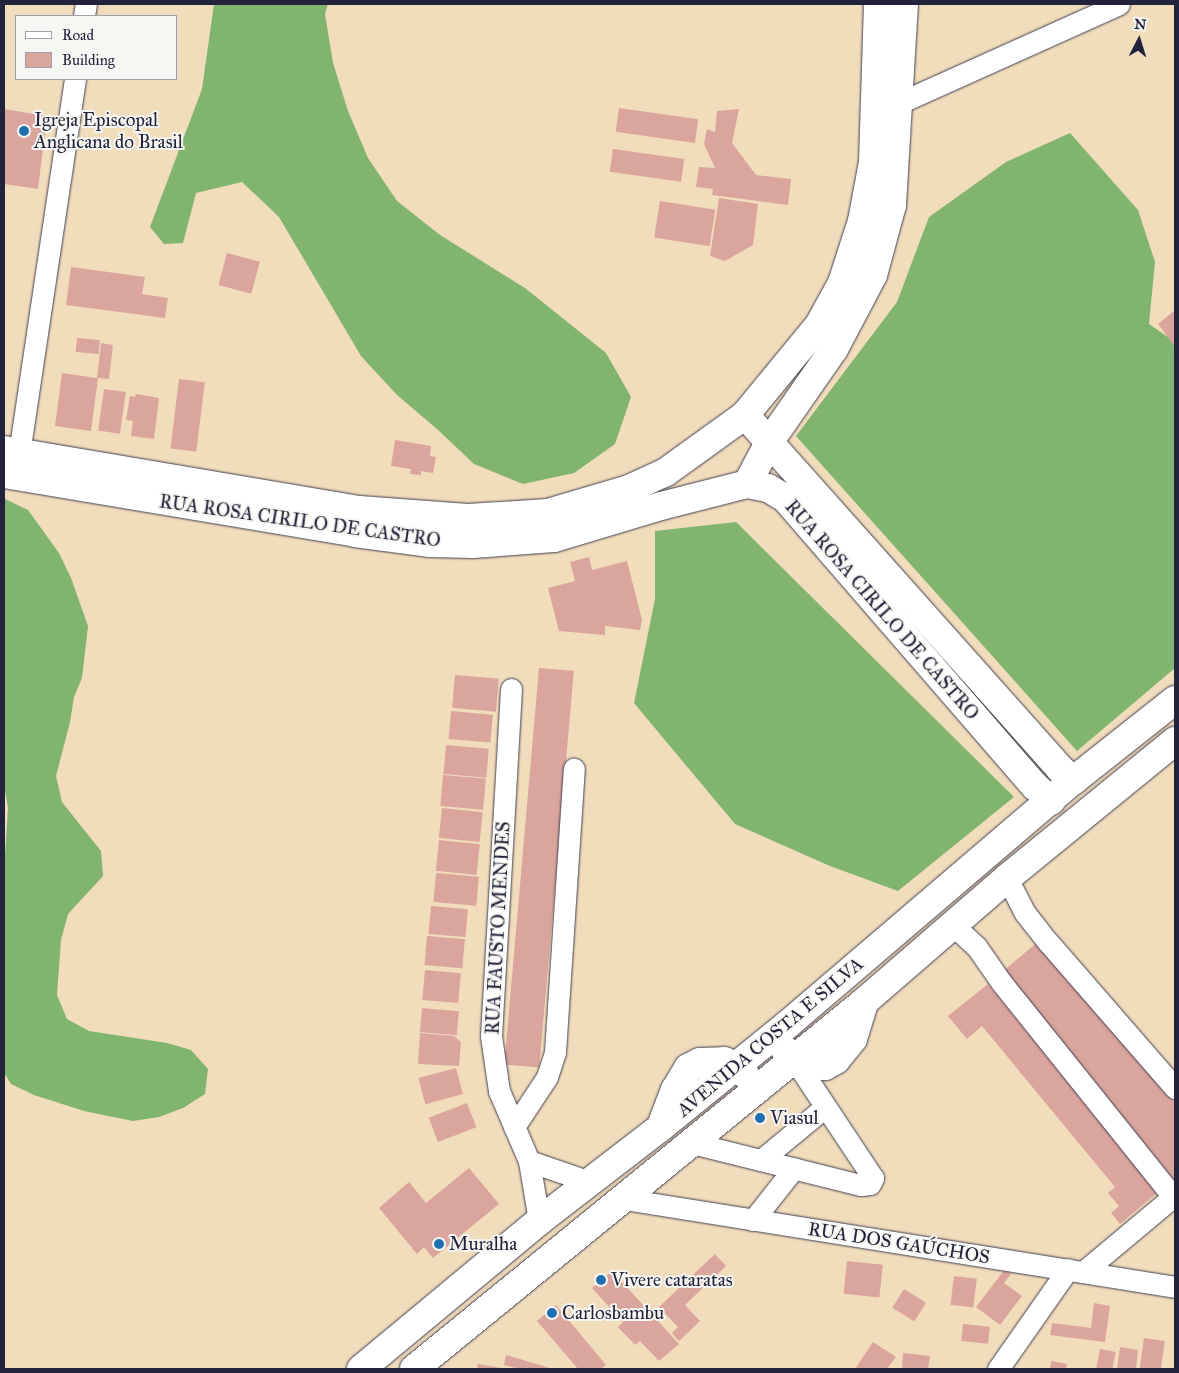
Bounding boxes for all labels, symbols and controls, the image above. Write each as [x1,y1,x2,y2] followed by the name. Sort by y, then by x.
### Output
[15,15,178,80] legend
[1114,15,1164,65] north arrow
[1134,16,1147,34] text: N
[62,26,94,44] text: Road
[62,51,115,69] text: Building
[34,109,183,153] place label: Igreja Episcopal Anglicana do Brasil
[18,125,30,137] marker: Igreja Episcopal Anglicana do Brasil
[158,490,442,552] street label: RUA ROSA CIRILO DE CASTRO
[780,495,984,725] street label: RUA ROSA CIRILO DE CASTRO
[481,821,515,1035] street label: RUA FAUSTO MENDES
[672,952,868,1122] street label: AVENIDA COSTA E SILVA
[770,1107,819,1129] place label: Viasul
[754,1112,766,1124] marker: Viasul
[806,1217,992,1269] street label: RUA DOS GAÚCHOS
[449,1233,517,1255] place label: Muralha
[433,1238,445,1250] marker: Muralha
[611,1269,733,1291] place label: Vivere cataratas
[595,1274,607,1286] marker: Vivere cataratas
[562,1302,664,1324] place label: Carlosbambu
[546,1307,558,1319] marker: Carlosbambu

